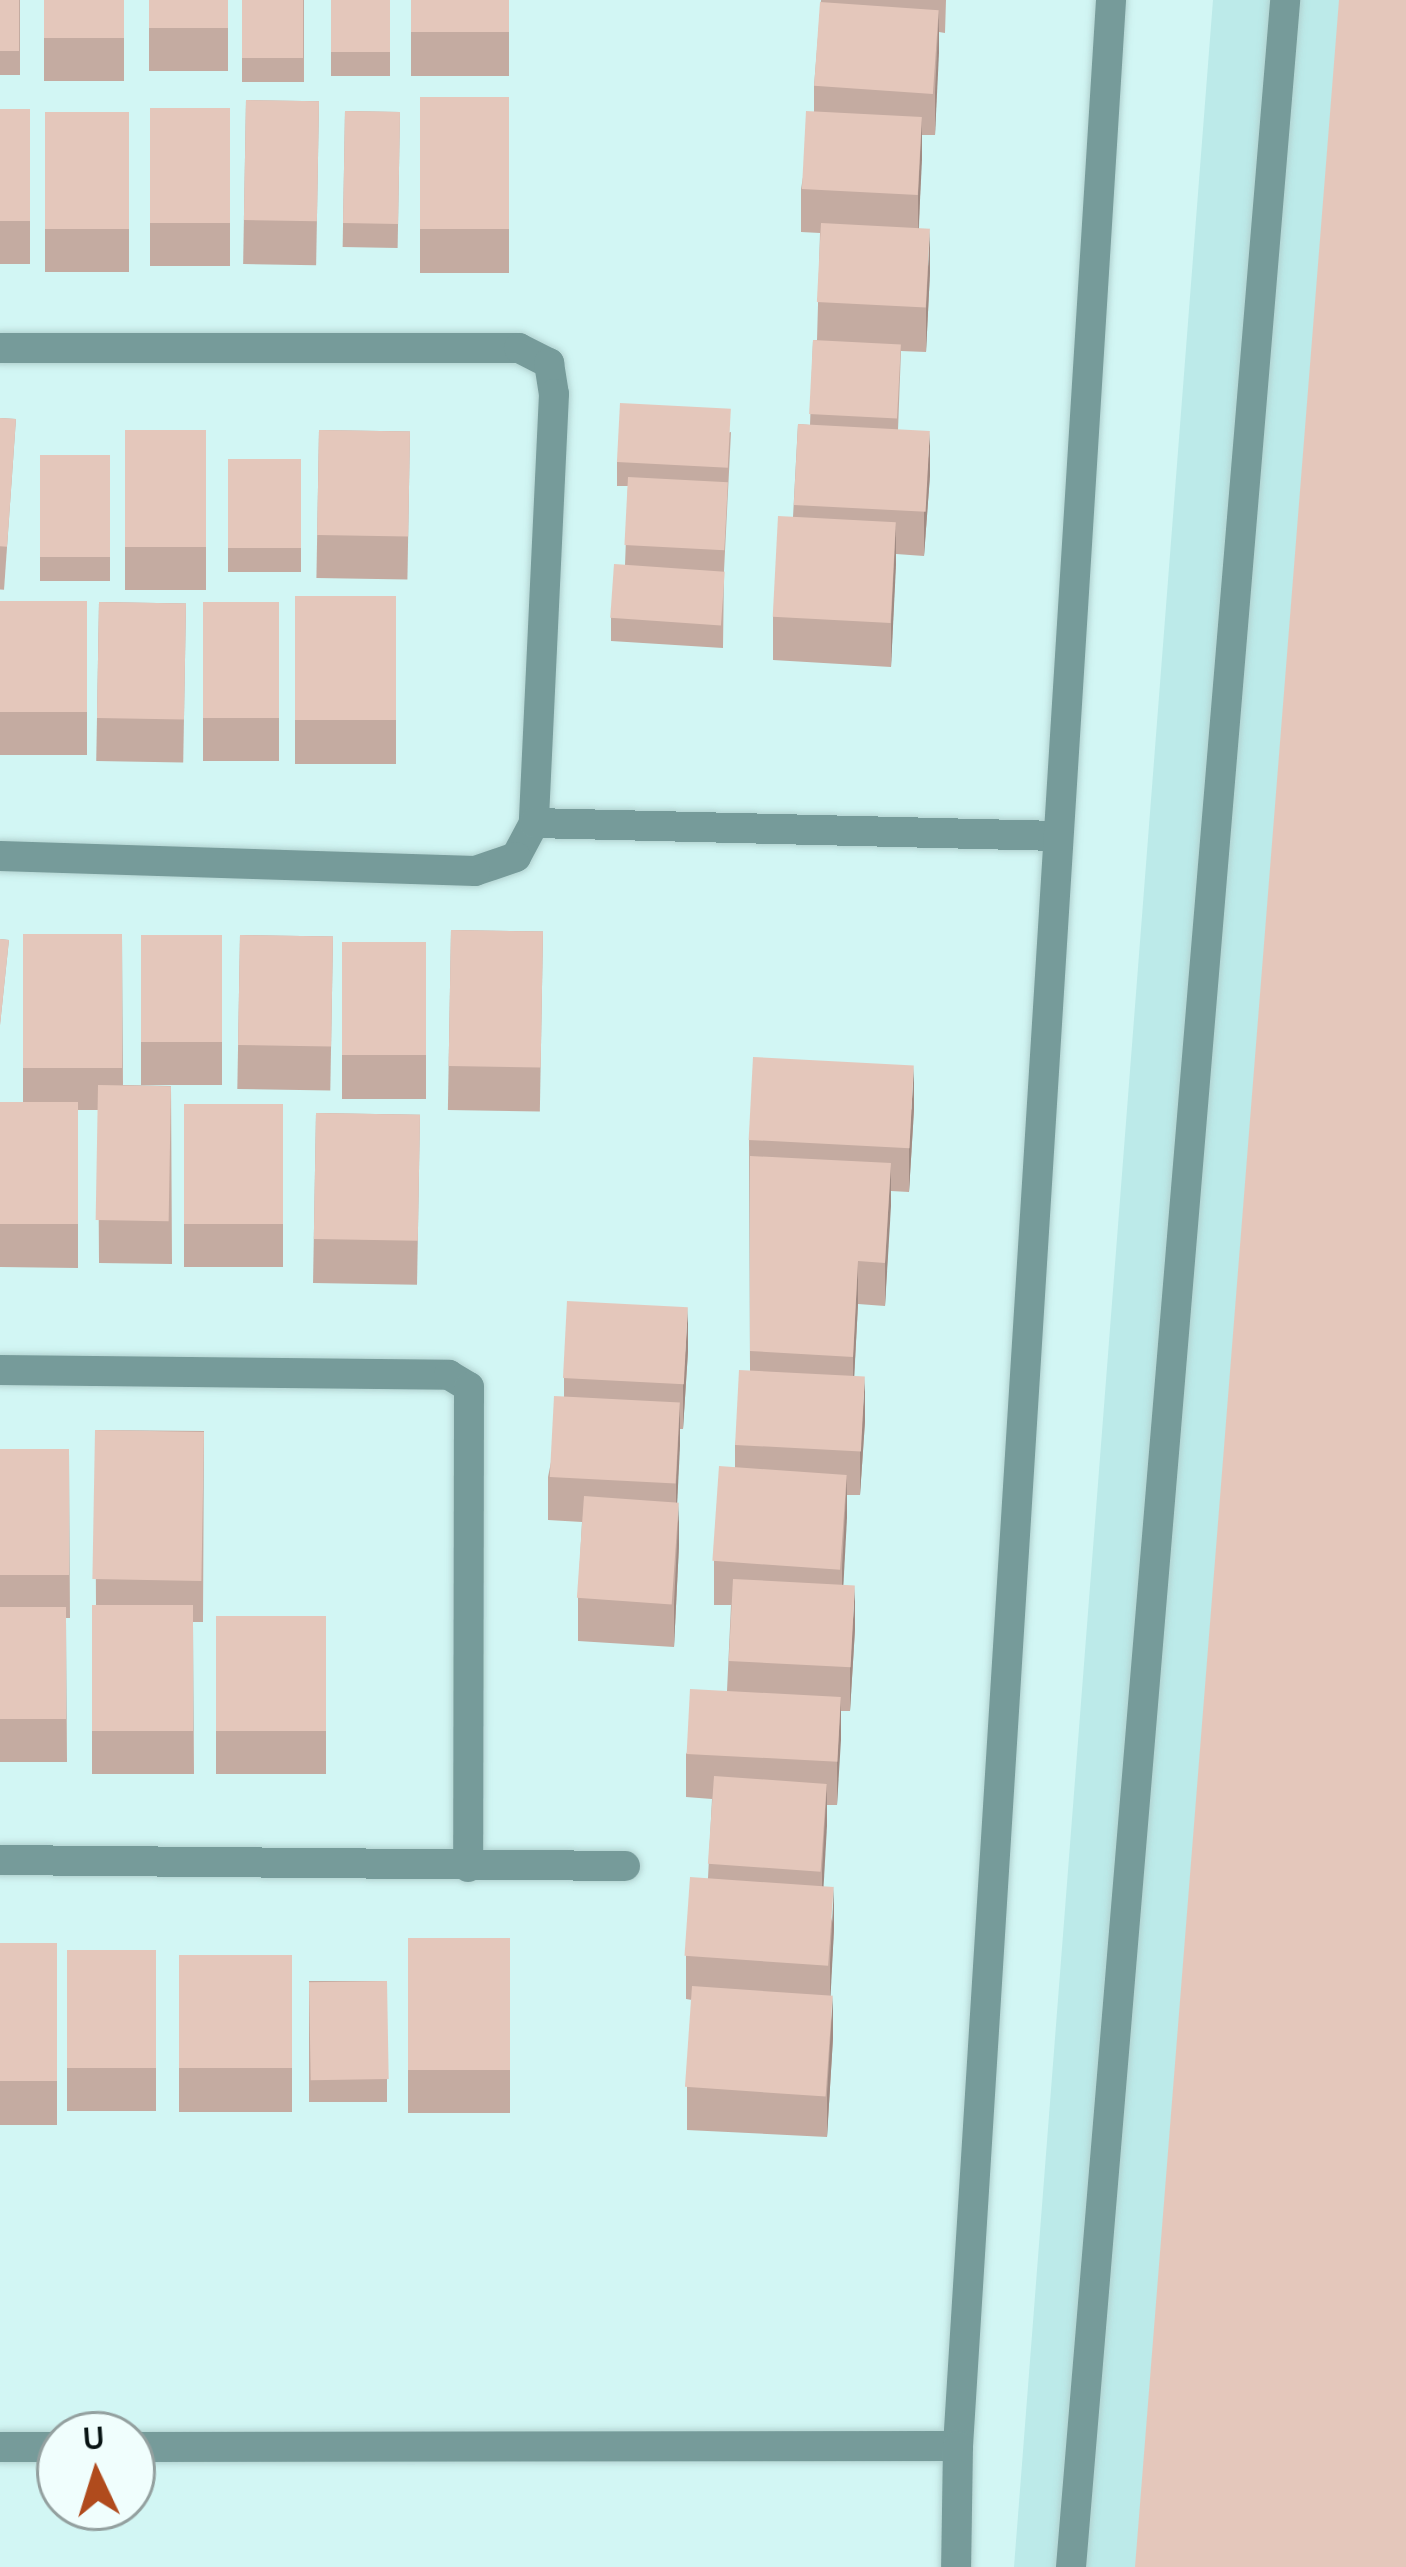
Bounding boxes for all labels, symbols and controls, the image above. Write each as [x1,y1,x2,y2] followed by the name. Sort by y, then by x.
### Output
[36,2411,156,2531] north arrow
[81,2418,106,2458] text: U

